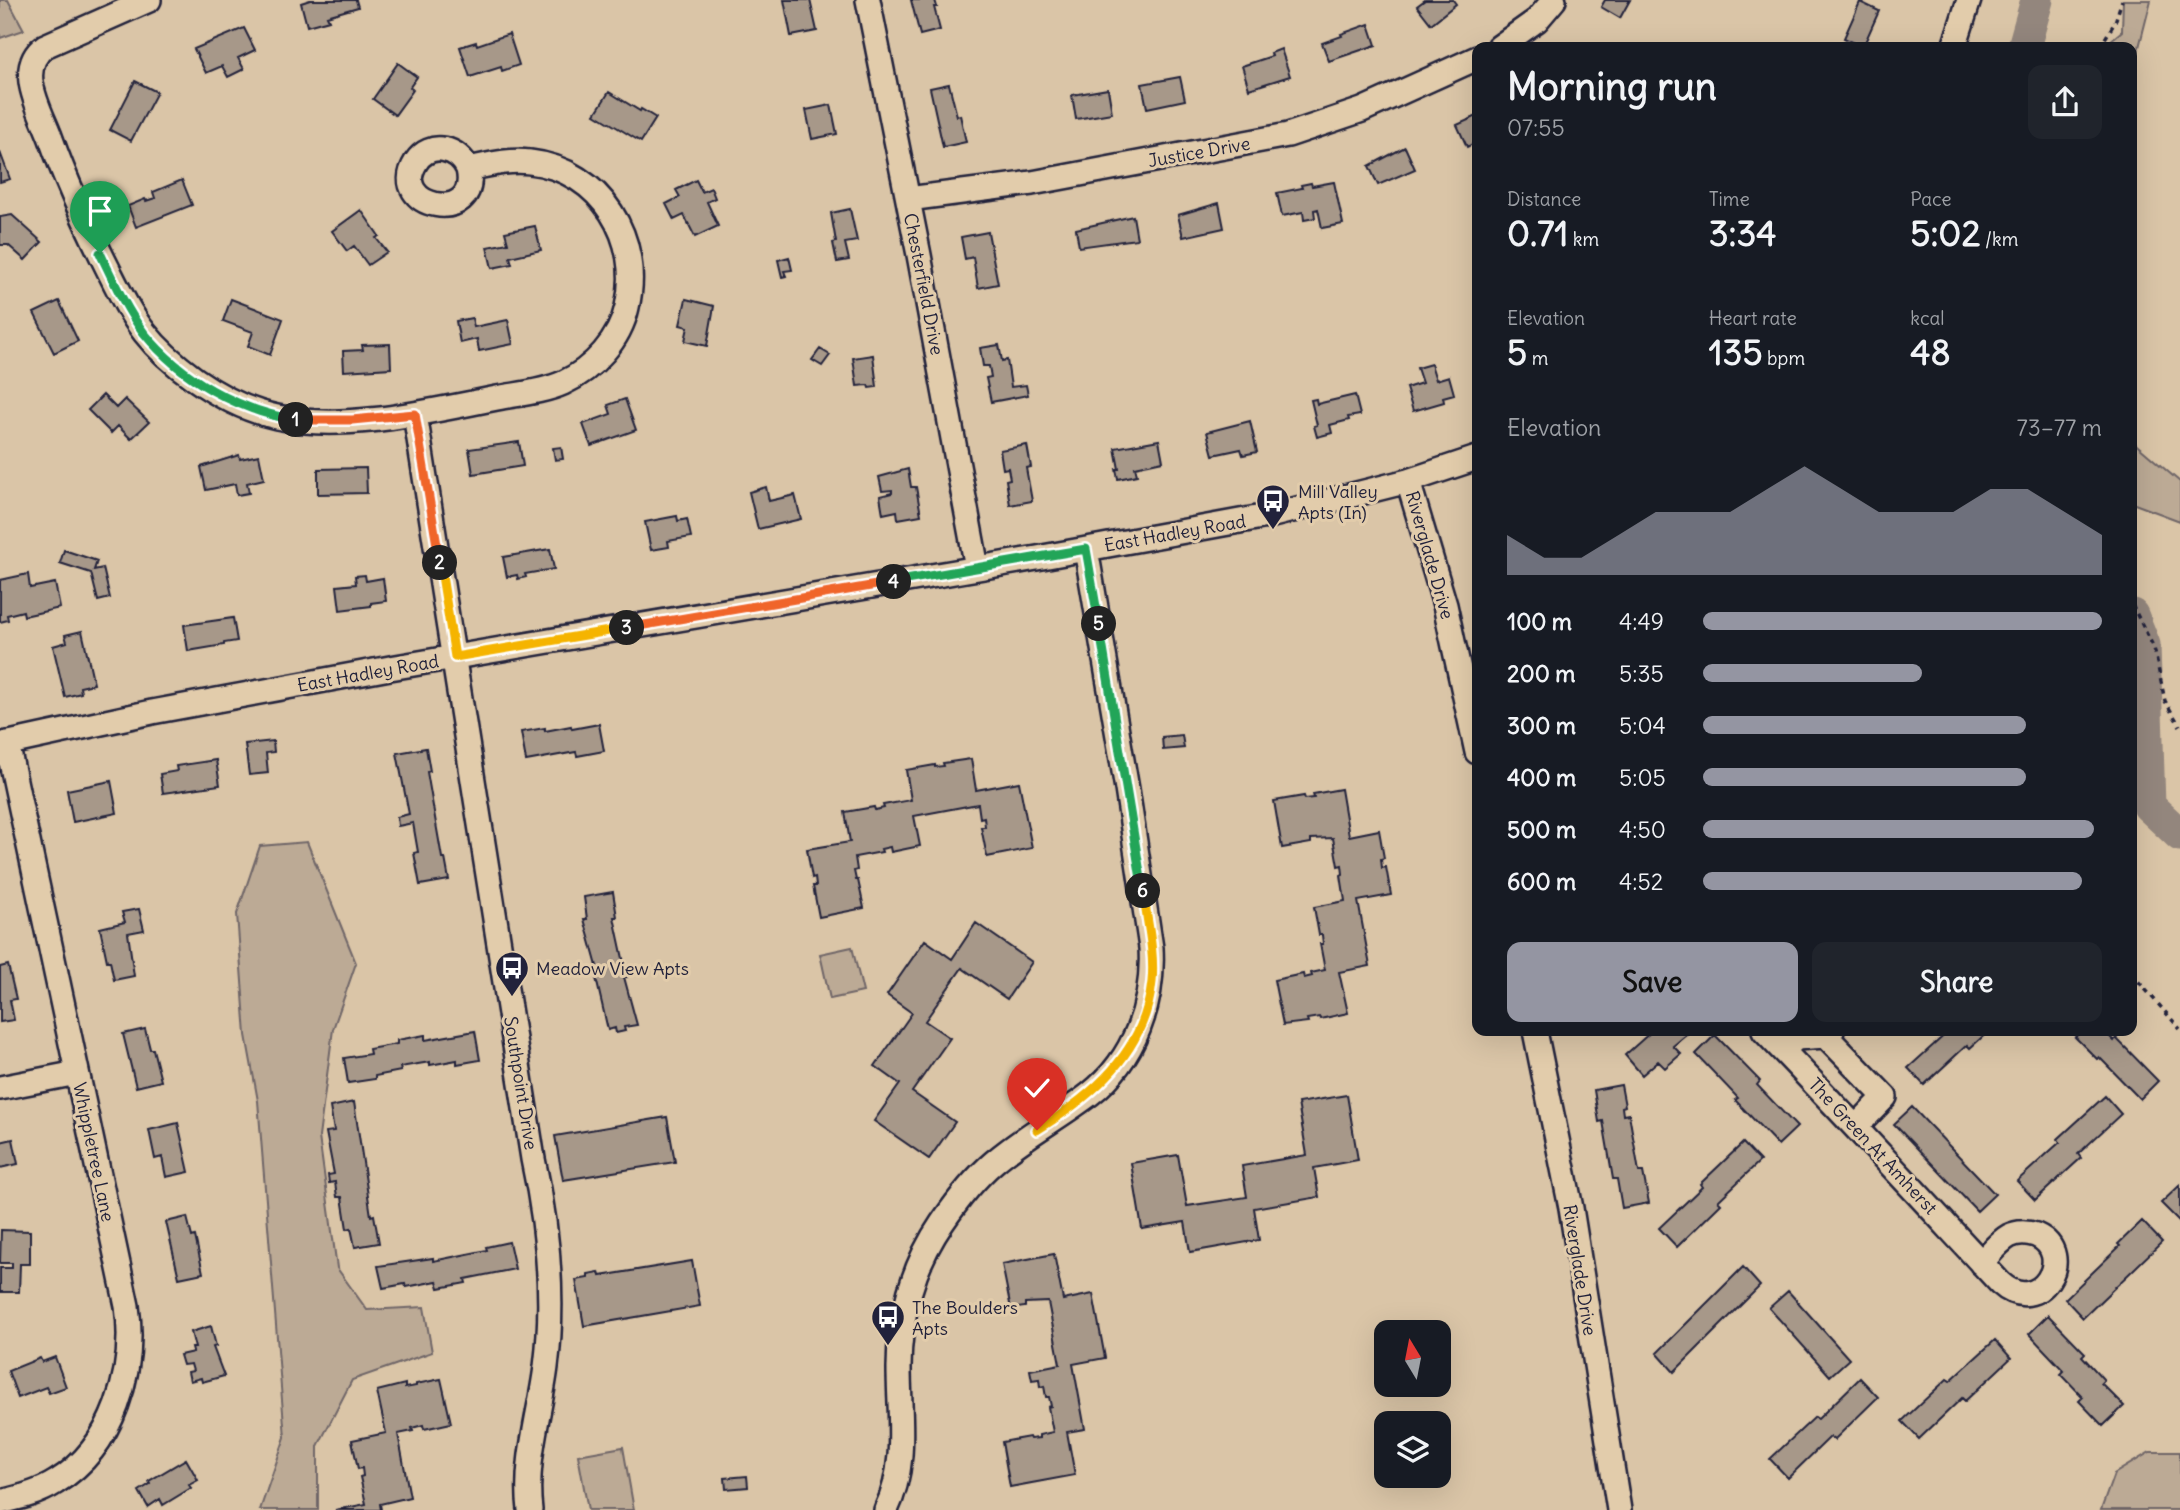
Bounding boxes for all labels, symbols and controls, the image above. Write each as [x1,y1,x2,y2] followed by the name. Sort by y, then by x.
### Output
[1507,63,1717,110] text: Morning run
[2028,65,2102,139] button: share
[1507,113,1565,142] text: 07:55
[1146,132,1252,172] street label: Justice Drive
[70,181,130,253] pin
[1507,187,1581,211] text: Distance
[1709,187,1750,211] text: Time
[1910,187,1952,211] text: Pace
[81,192,119,230] icon: arrive
[899,211,949,357] street label: Chesterfield Drive
[1507,211,1568,255] text: 0.71
[1709,211,1777,255] text: 3:34
[1910,211,1981,255] text: 5:02
[1568,227,1599,251] text: km
[1981,227,2018,251] text: /km
[1507,306,1585,330] text: Elevation
[1709,306,1797,330] text: Heart rate
[1910,306,1945,330] text: kcal
[1507,330,1527,374] text: 5
[1709,330,1763,374] text: 135
[1910,330,1951,374] text: 48
[1527,346,1548,370] text: m
[1763,346,1805,370] text: bpm
[278,402,314,438] pin: 1
[292,407,299,431] text: 1
[1507,413,1601,442] text: Elevation
[2016,413,2102,442] text: 73–77 m
[1298,480,1378,524] place label: Mill Valley Apts (In)
[1254,482,1292,531] bus stop icon: Mill Valley Apts (In)
[1401,488,1459,622] street label: Riverglade Drive
[1102,509,1248,557] street label: East Hadley Road
[422,546,458,580] pin: 2
[434,550,445,574] text: 2
[876,564,912,600] pin: 4
[888,569,899,593] text: 4
[1082,606,1116,642] pin: 5
[1507,607,1572,636] text: 100 m
[1619,607,1664,636] text: 4:49
[610,610,644,646] pin: 3
[1093,611,1104,635] text: 5
[621,615,632,639] text: 3
[295,649,441,697] street label: East Hadley Road
[1507,659,1576,688] text: 200 m
[1619,659,1664,688] text: 5:35
[1507,711,1576,740] text: 300 m
[1619,711,1666,740] text: 5:04
[1507,763,1576,792] text: 400 m
[1619,763,1666,792] text: 5:05
[1507,815,1576,844] text: 500 m
[1619,815,1666,844] text: 4:50
[1507,867,1576,896] text: 600 m
[1619,867,1663,896] text: 4:52
[1126,874,1160,908] pin: 6
[1137,878,1148,902] text: 6
[1507,942,1798,1022] button: Save
[1812,942,2102,1022] button: Share
[493,949,531,998] bus stop icon: Meadow View Apts
[536,957,689,980] place label: Meadow View Apts
[499,1015,543,1151] street label: Southpoint Drive
[1007,1058,1067,1130] pin
[1018,1069,1056,1107] icon: check
[1804,1073,1942,1219] street label: The Green At Amherst
[68,1080,120,1224] street label: Whippletree Lane
[1558,1203,1602,1337] street label: Riverglade Drive
[912,1296,1018,1340] place label: The Boulders Apts
[869,1298,907,1347] bus stop icon: The Boulders Apts
[1374,1320,1451,1396] north arrow
[1374,1320,1451,1488] map controls
[1374,1411,1451,1488] button: layers

